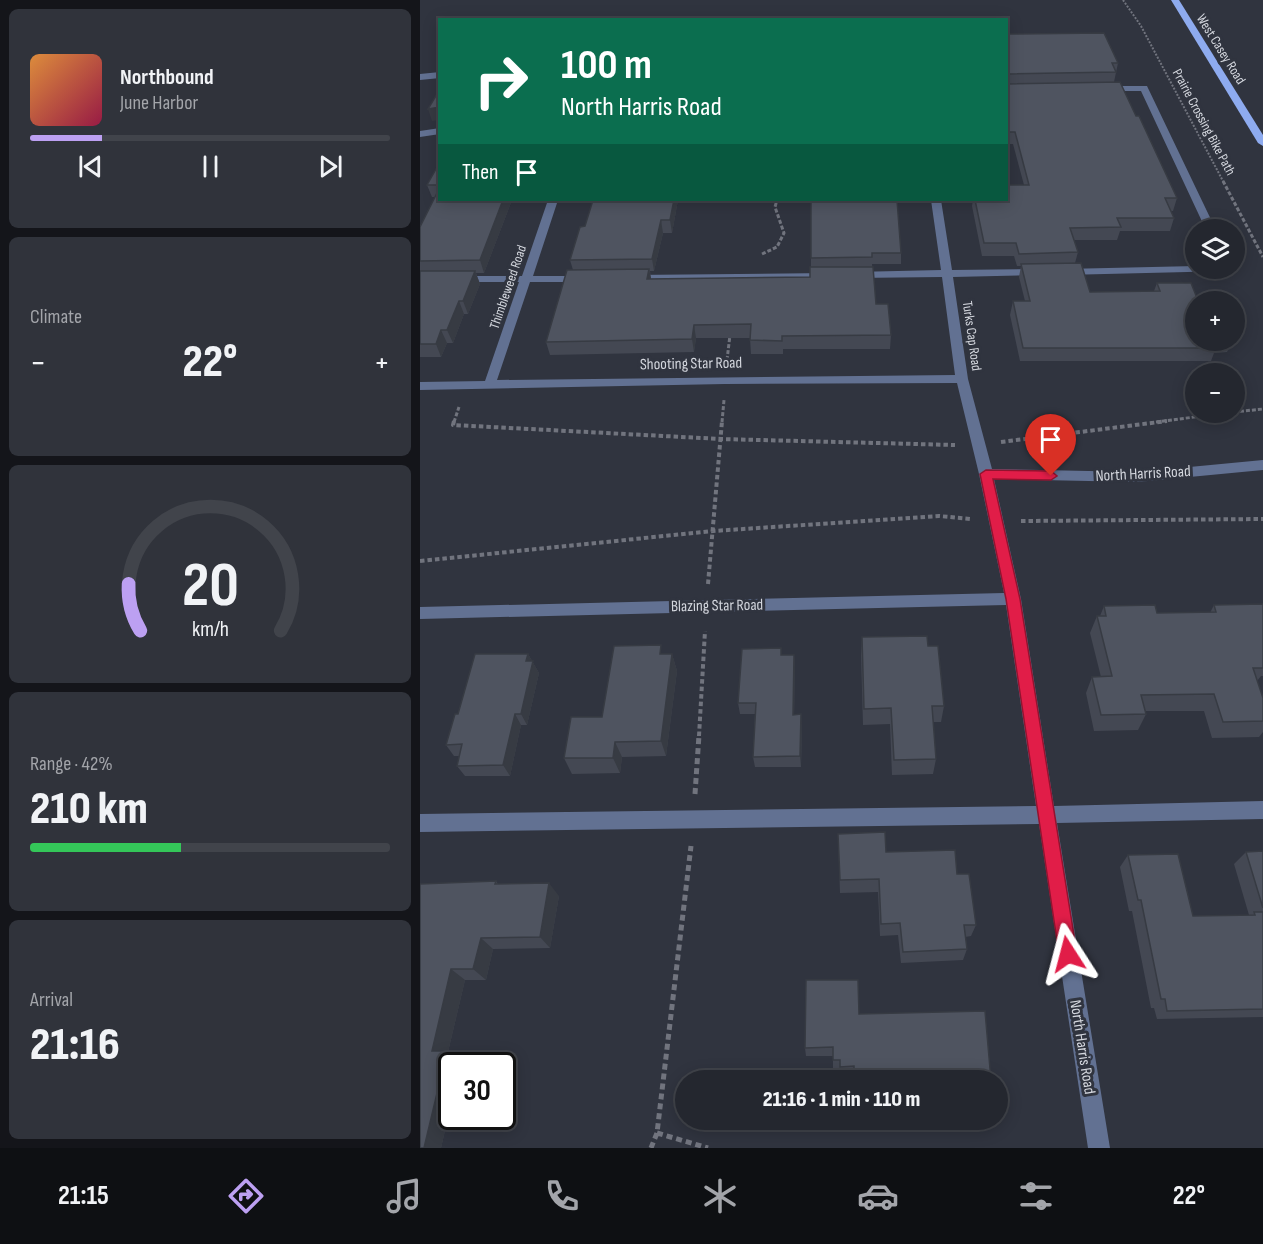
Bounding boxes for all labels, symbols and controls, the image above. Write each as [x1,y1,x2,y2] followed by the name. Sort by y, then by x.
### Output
[1193,11,1249,87] street label: West Casey Road
[561,40,652,91] text: 100 m
[462,42,540,120] icon: right
[120,64,214,91] text: Northbound
[1169,66,1239,178] street label: Prairie Crossing Bike Path
[120,91,198,115] text: June Harbor
[561,91,722,123] text: North Harris Road
[74,150,107,183] icon: previous
[194,150,227,183] icon: pause
[314,150,347,183] icon: next
[510,156,543,189] icon: arrive
[462,159,498,186] text: Then
[1185,219,1245,423] map controls
[1185,219,1245,279] button: layers
[486,243,530,331] street label: Thimbleweed Road
[1185,291,1245,351] button: +
[959,300,985,372] street label: Turks Cap Road
[30,305,82,329] text: Climate
[182,335,238,390] text: 22°
[30,343,46,383] text: −
[374,343,390,383] text: +
[640,354,742,374] street label: Shooting Star Road
[1185,363,1245,423] button: −
[1025,414,1076,476] pin
[1034,423,1067,456] icon: arrive
[1095,462,1191,486] street label: North Harris Road
[181,549,239,624] text: 20
[671,596,763,616] street label: Blazing Star Road
[191,617,229,642] text: km/h
[30,752,113,776] text: Range · 42%
[30,782,148,837] text: 210 km
[1036,922,1100,986] position arrow
[30,988,73,1012] text: Arrival
[1065,998,1099,1096] street label: North Harris Road
[30,1018,120,1073] text: 21:16
[438,1052,516,1130] speed limit sign: 30
[763,1086,920,1113] text: 21:16 · 1 min · 110 m
[225,1175,267,1217] icon: directions
[383,1175,425,1217] icon: music
[541,1175,583,1217] icon: phone
[699,1175,741,1217] icon: climate
[857,1175,899,1217] icon: car
[1015,1175,1057,1217] icon: filters
[58,1180,109,1212] text: 21:15
[1173,1180,1205,1212] text: 22°

